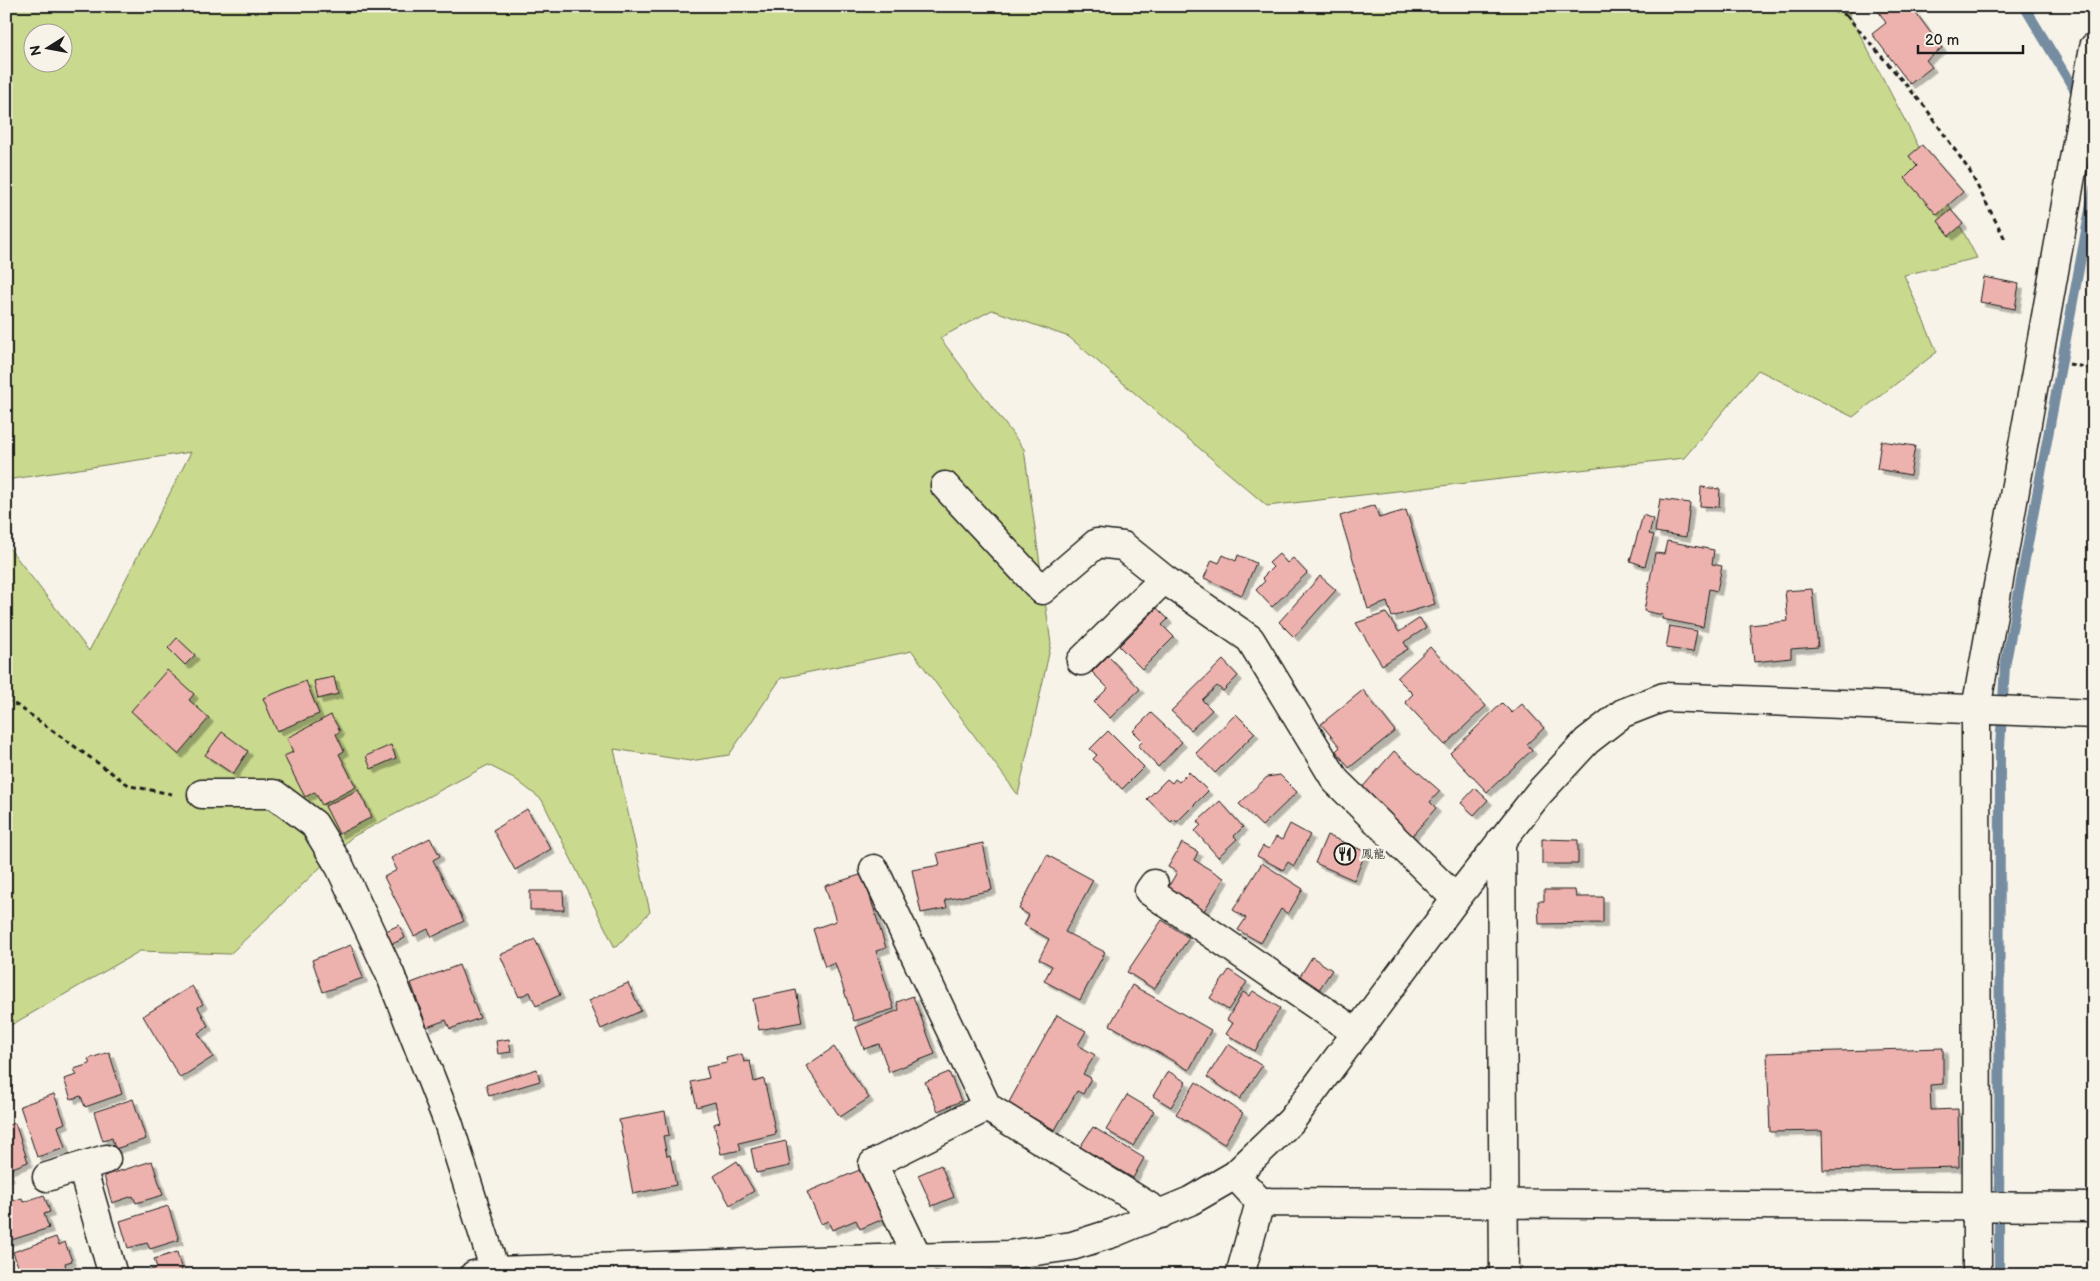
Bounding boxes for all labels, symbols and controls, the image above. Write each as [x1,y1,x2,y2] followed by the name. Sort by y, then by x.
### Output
[22,22,72,72] north arrow
[1918,22,2022,54] scale bar
[1925,31,1959,50] text: 20 m
[26,44,45,57] text: N
[1333,842,1357,866] restaurant icon: 鳳龍
[1361,847,1385,862] place label: 鳳龍

